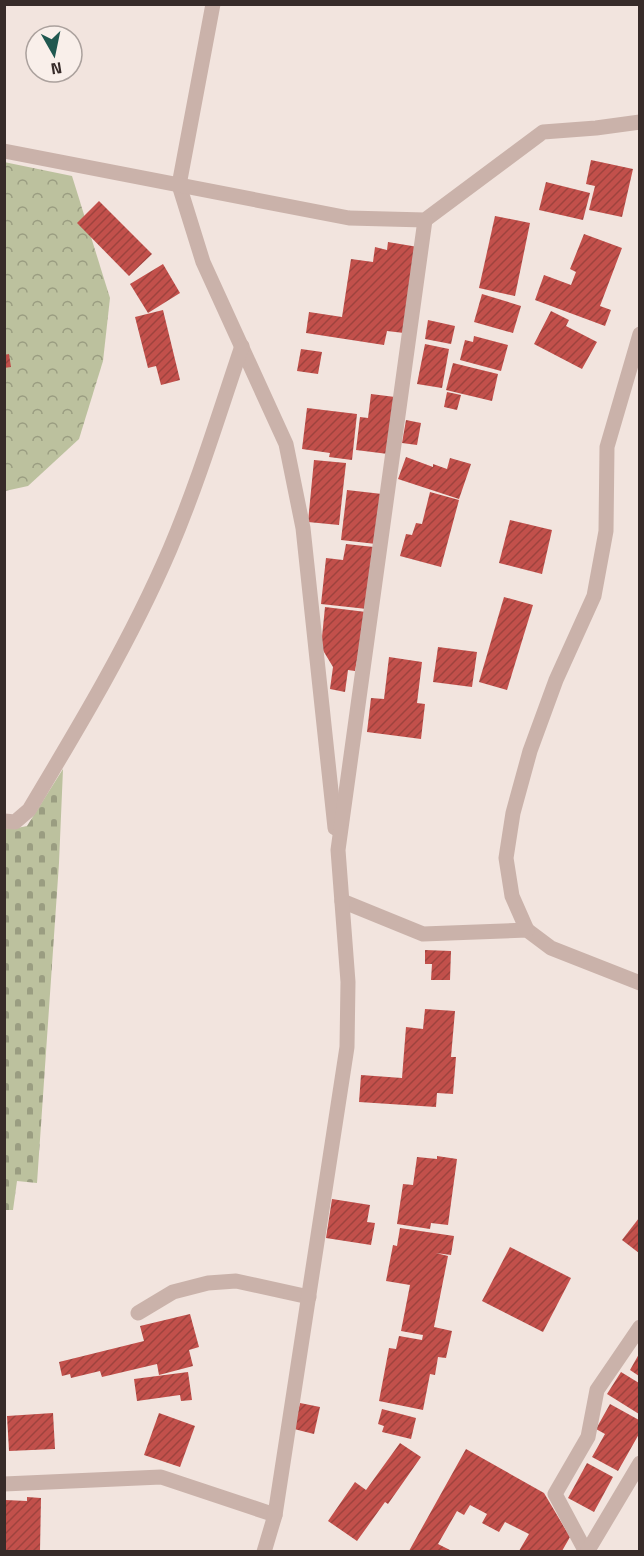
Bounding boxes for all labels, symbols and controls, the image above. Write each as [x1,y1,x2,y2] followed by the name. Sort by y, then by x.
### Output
[24,24,84,84] north arrow
[49,56,64,82] text: N

